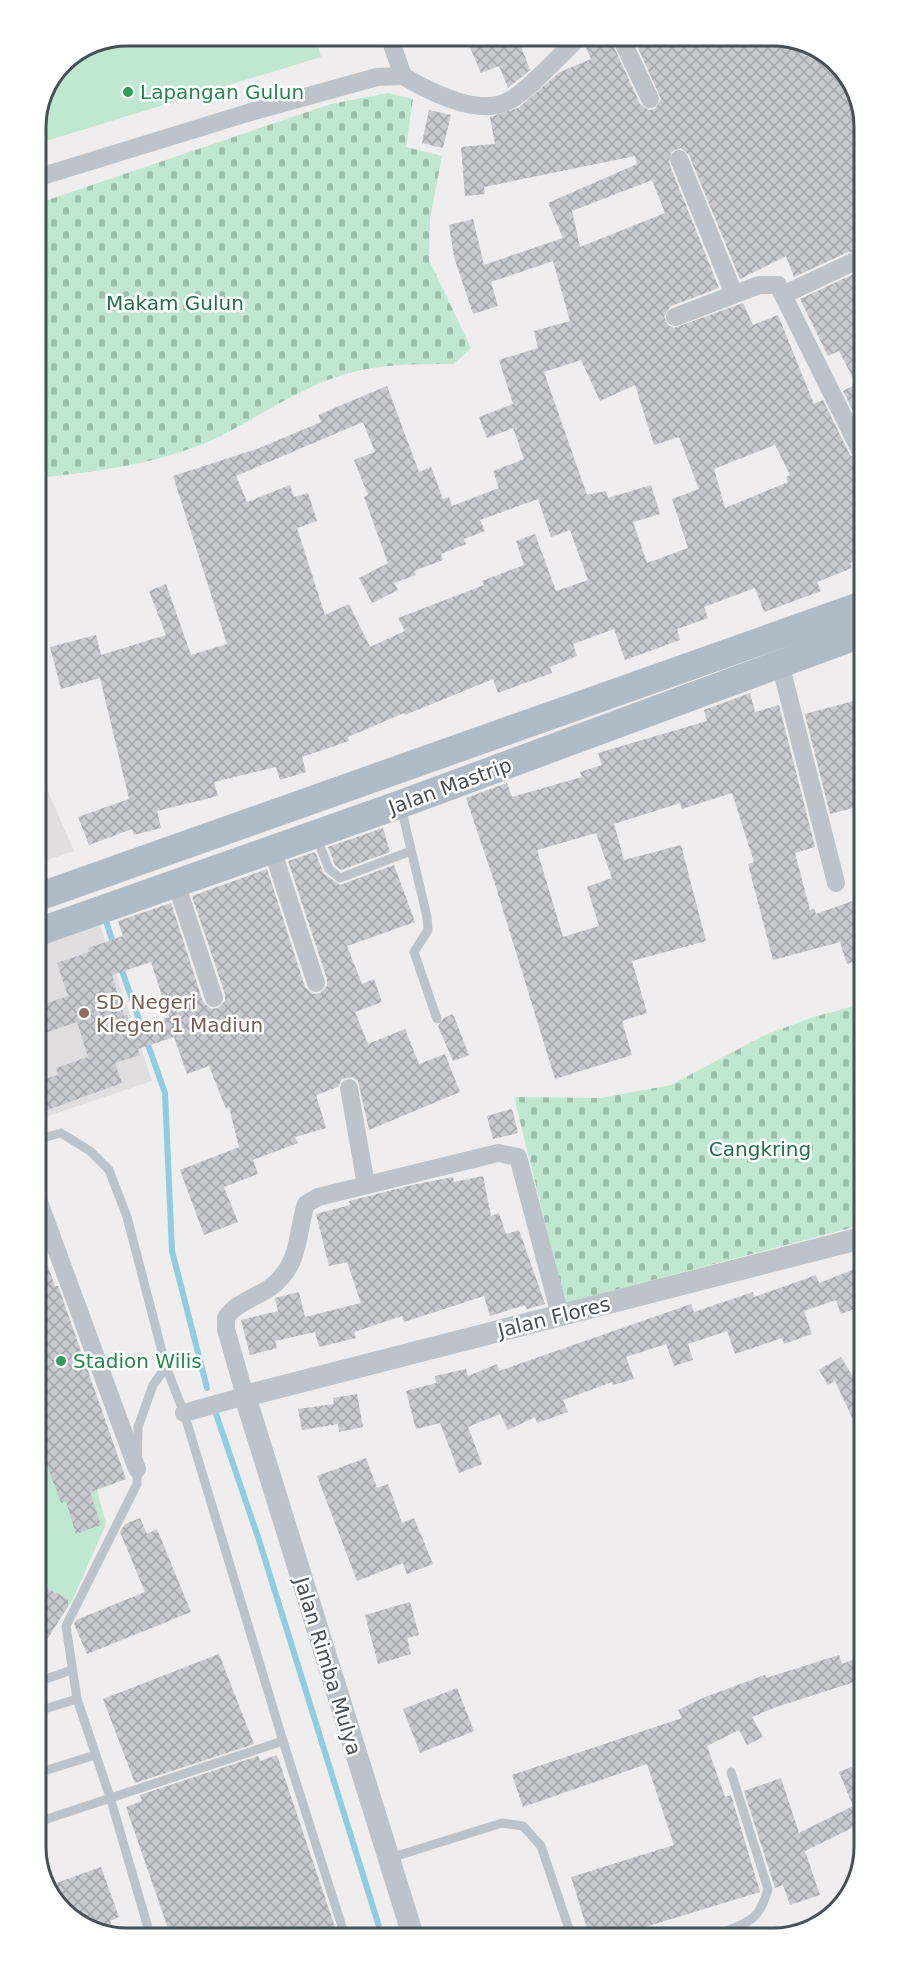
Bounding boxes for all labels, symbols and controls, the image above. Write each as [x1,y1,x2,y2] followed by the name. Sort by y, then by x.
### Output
[140,80,304,104] place label: Lapangan Gulun
[121,85,135,99] marker: Lapangan Gulun
[106,291,244,315] park label: Makam Gulun
[383,753,515,820] street label: Jalan Mastrip
[96,990,263,1037] place label: SD Negeri Klegen 1 Madiun
[77,1006,91,1020] marker: SD Negeri Klegen 1 Madiun
[709,1137,811,1161] park label: Cangkring
[493,1291,613,1343] street label: Jalan Flores
[73,1349,202,1373] place label: Stadion Wilis
[54,1354,68,1368] marker: Stadion Wilis
[289,1572,366,1758] street label: Jalan Rimba Mulya

